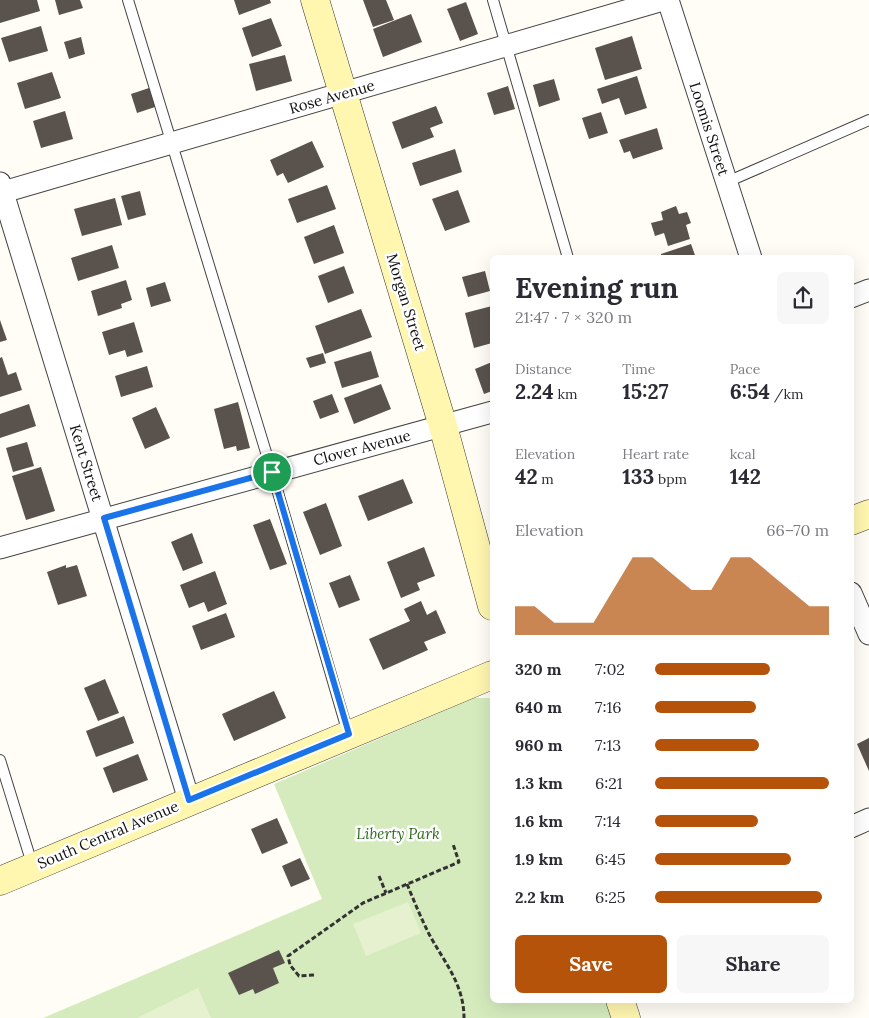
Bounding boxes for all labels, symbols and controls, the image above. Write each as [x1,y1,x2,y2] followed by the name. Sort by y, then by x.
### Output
[287,75,377,118] street label: Rose Avenue
[685,80,734,178] street label: Loomis Street
[383,251,430,353] street label: Morgan Street
[515,270,678,306] text: Evening run
[777,272,829,324] button: share
[515,307,632,327] text: 21:47 · 7 × 320 m
[515,360,572,378] text: Distance
[622,360,655,378] text: Time
[730,360,760,378] text: Pace
[515,378,554,405] text: 2.24
[622,378,669,405] text: 15:27
[730,378,770,405] text: 6:54
[554,385,578,403] text: km
[770,385,803,403] text: /km
[66,422,107,504] street label: Kent Street
[311,425,413,470] street label: Clover Avenue
[515,445,575,463] text: Elevation
[622,445,689,463] text: Heart rate
[730,445,756,463] text: kcal
[251,451,293,493] pin
[258,458,286,486] icon: arrive
[515,463,538,490] text: 42
[622,463,654,490] text: 133
[730,463,761,490] text: 142
[538,470,554,488] text: m
[654,470,687,488] text: bpm
[515,520,584,540] text: Elevation
[766,520,829,540] text: 66–70 m
[515,659,562,679] text: 320 m
[595,659,625,679] text: 7:02
[515,697,562,717] text: 640 m
[595,697,621,717] text: 7:16
[515,735,563,755] text: 960 m
[595,735,621,755] text: 7:13
[515,773,563,793] text: 1.3 km
[595,773,623,793] text: 6:21
[34,796,181,873] street label: South Central Avenue
[515,811,563,831] text: 1.6 km
[595,811,621,831] text: 7:14
[356,824,440,843] park label: Liberty Park
[515,849,563,869] text: 1.9 km
[595,849,626,869] text: 6:45
[515,887,564,907] text: 2.2 km
[595,887,626,907] text: 6:25
[515,935,667,993] button: Save
[677,935,829,993] button: Share

